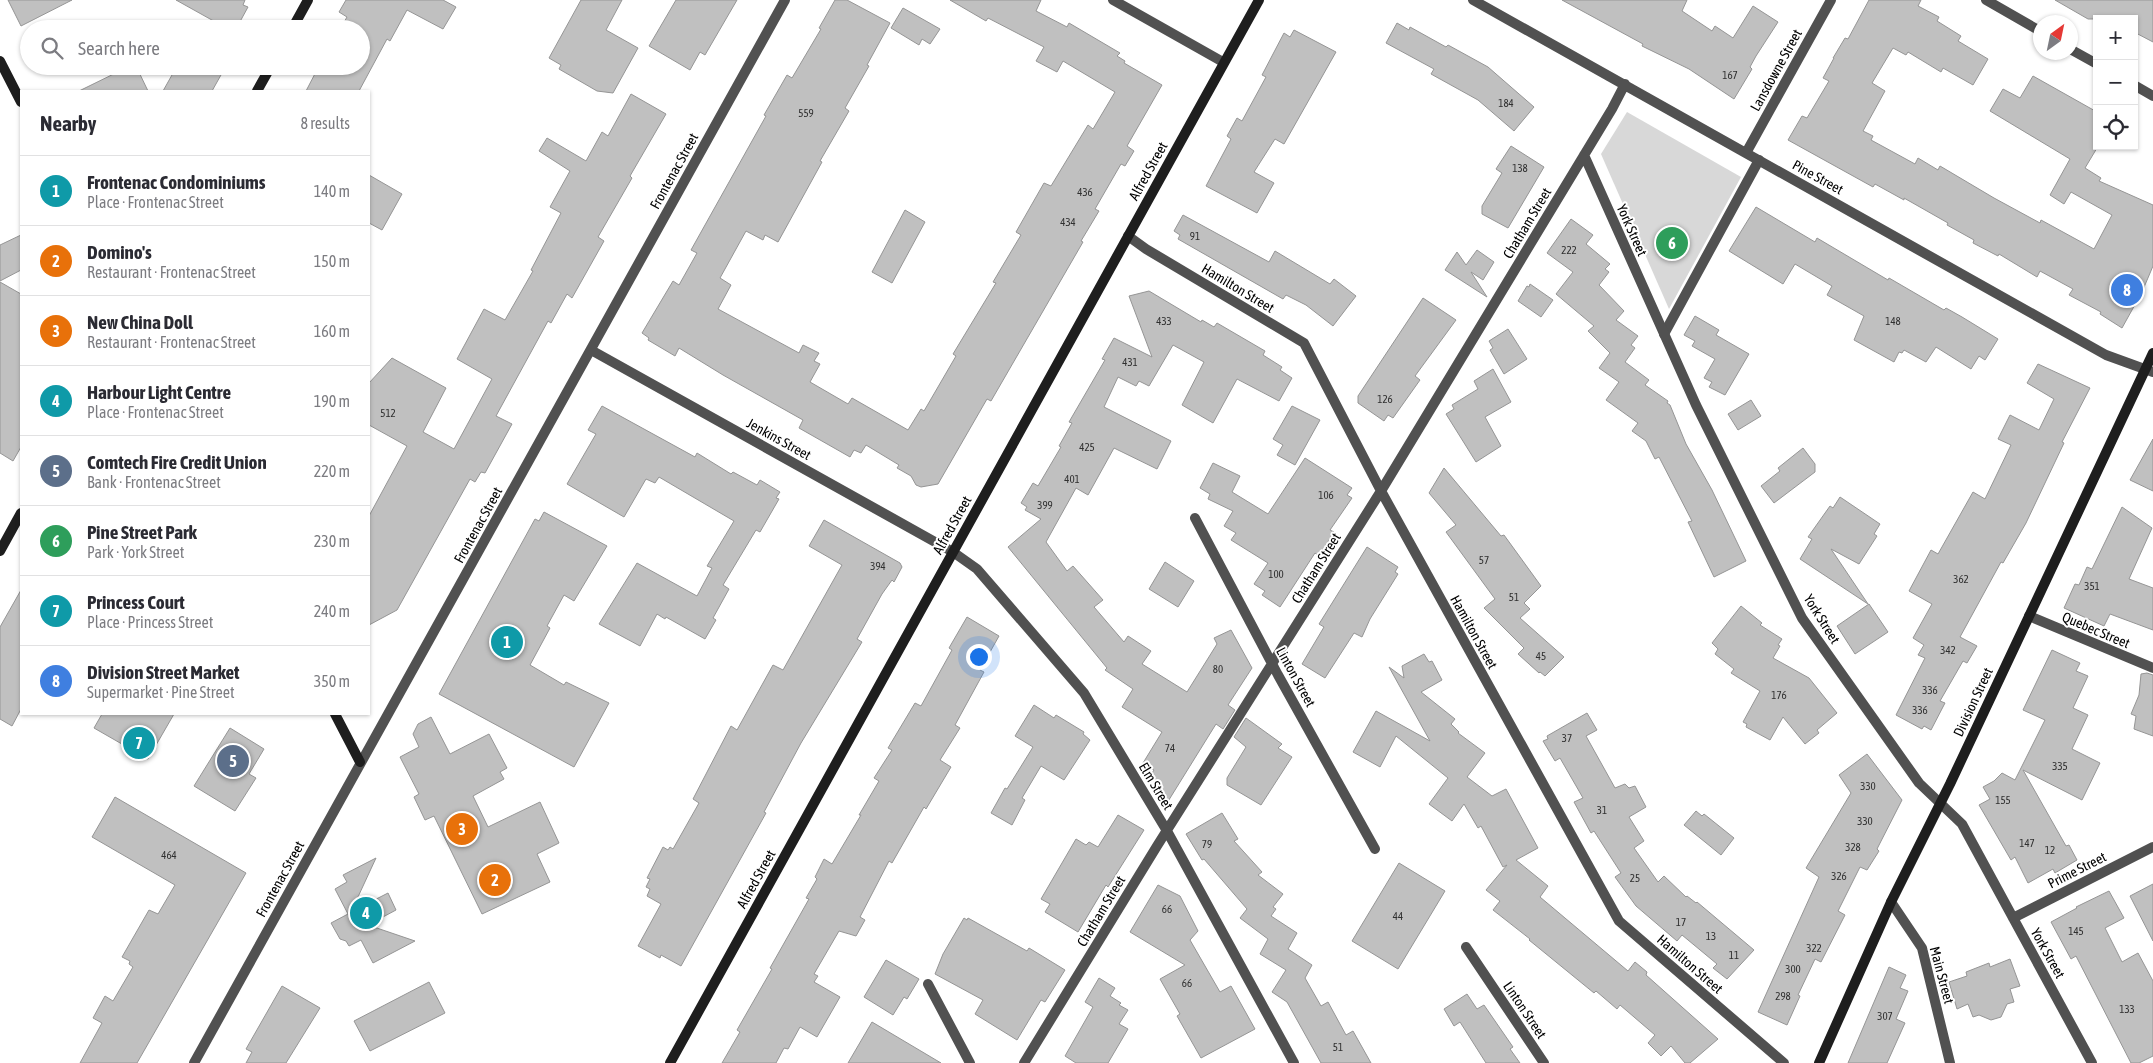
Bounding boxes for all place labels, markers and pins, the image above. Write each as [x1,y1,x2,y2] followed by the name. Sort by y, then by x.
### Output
[1656,224,1688,262] pin: 6
[2111,271,2143,309] pin: 8
[491,623,523,661] pin: 1
[123,724,155,762] pin: 7
[217,742,249,780] pin: 5
[446,810,478,848] pin: 3
[479,861,511,899] pin: 2
[350,894,382,932] pin: 4

